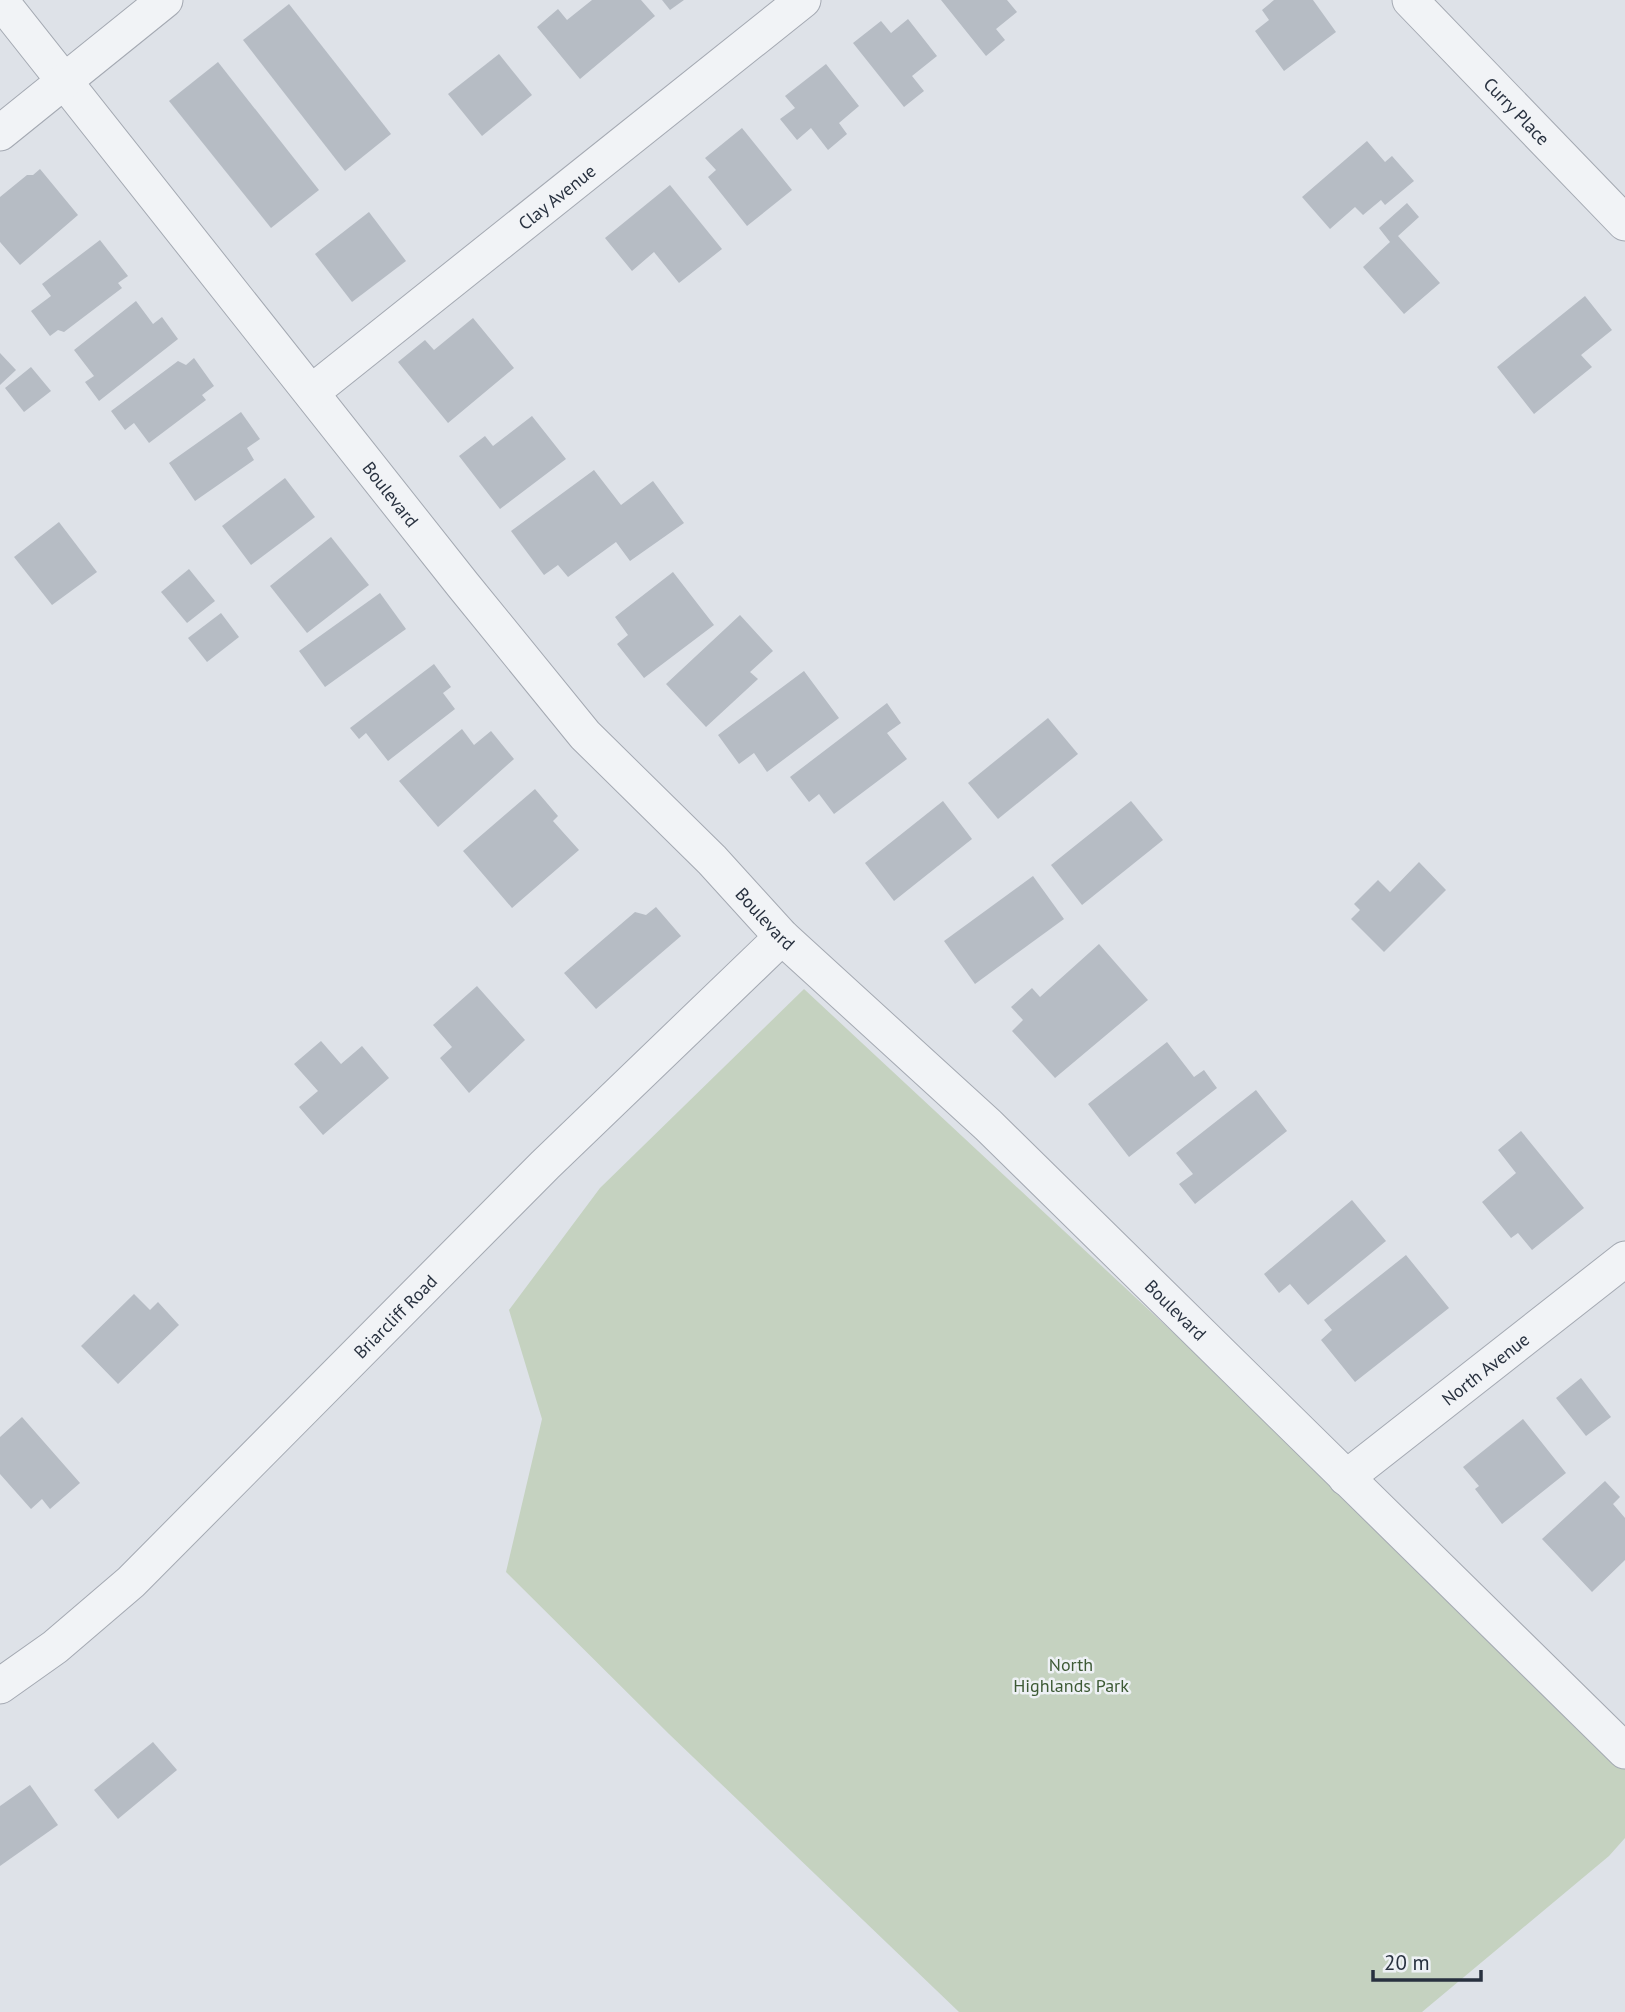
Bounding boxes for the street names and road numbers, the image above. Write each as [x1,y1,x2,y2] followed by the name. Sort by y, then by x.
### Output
[1479,72,1555,150] street label: Curry Place
[513,159,600,235] street label: Clay Avenue
[358,457,424,531] street label: Boulevard
[731,882,800,955] street label: Boulevard
[348,1269,442,1363] street label: Briarcliff Road
[1140,1274,1212,1345] street label: Boulevard
[1437,1327,1534,1410] street label: North Avenue

